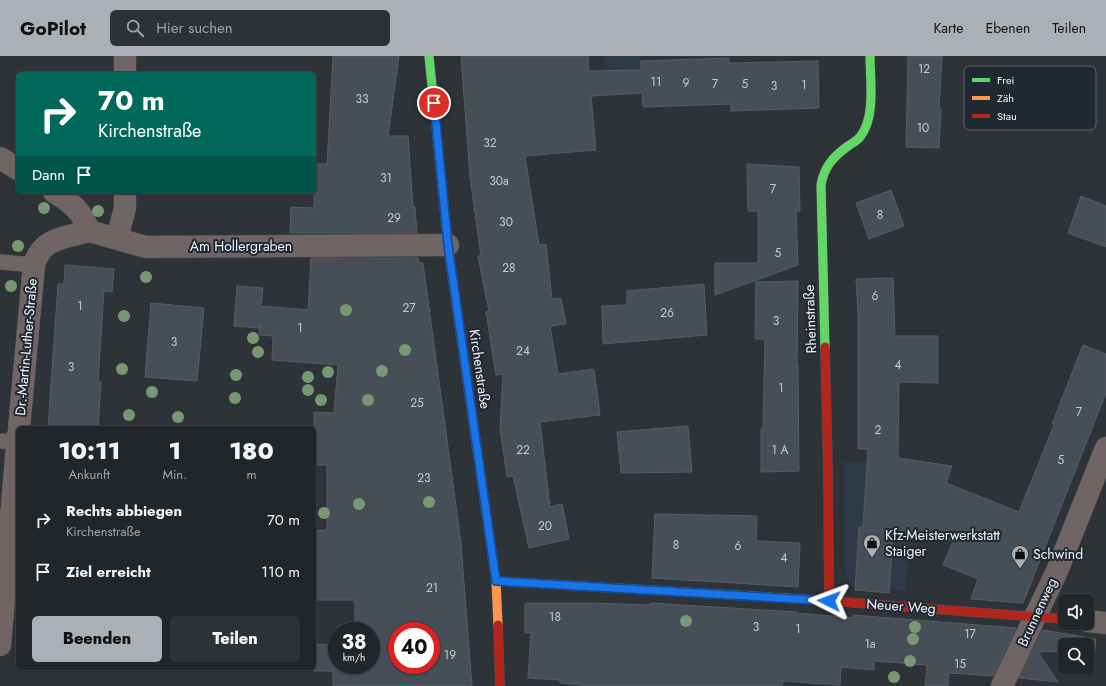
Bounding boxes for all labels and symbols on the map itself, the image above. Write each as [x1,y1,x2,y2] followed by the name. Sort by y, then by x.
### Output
[918,60,930,78] house number: 12
[964,66,1096,130] legend
[997,72,1015,88] text: Frei
[651,73,661,91] house number: 11
[683,74,690,92] house number: 9
[712,75,719,93] house number: 7
[742,75,749,93] house number: 5
[801,76,807,94] house number: 1
[771,77,778,95] house number: 3
[417,86,451,120] pin
[355,90,369,108] house number: 33
[997,90,1014,106] text: Zäh
[997,108,1017,124] text: Stau
[917,119,929,137] house number: 10
[483,134,497,152] house number: 32
[380,169,392,187] house number: 31
[489,172,509,190] house number: 30a
[770,180,777,198] house number: 7
[877,206,883,224] house number: 8
[387,209,401,227] house number: 29
[499,213,513,231] house number: 30
[190,236,292,256] street label: Am Hollergraben
[775,244,782,262] house number: 5
[502,259,516,277] house number: 28
[10,278,42,416] street label: Dr.-Martin-Luther-Straße
[799,284,821,354] street label: Rheinstraße
[872,287,879,305] house number: 6
[77,297,83,315] house number: 1
[402,299,416,317] house number: 27
[660,304,674,322] house number: 26
[773,312,780,330] house number: 3
[297,319,303,337] house number: 1
[465,328,495,410] street label: Kirchenstraße
[171,333,178,351] house number: 3
[516,342,530,360] house number: 24
[895,356,902,374] house number: 4
[68,358,75,376] house number: 3
[778,379,784,397] house number: 1
[410,394,424,412] house number: 25
[1076,403,1083,421] house number: 7
[875,421,882,439] house number: 2
[516,441,530,459] house number: 22
[772,441,789,459] house number: 1 A
[1058,451,1065,469] house number: 5
[417,469,431,487] house number: 23
[538,517,552,535] house number: 20
[885,525,1000,561] place label: Kfz-Meisterwerkstatt Staiger
[862,533,882,558] shop icon: Kfz-Meisterwerkstatt Staiger
[673,536,679,554] house number: 8
[735,537,742,555] house number: 6
[1010,544,1030,569] shop icon: Schwind
[1033,544,1083,564] place label: Schwind
[781,549,788,567] house number: 4
[1012,574,1062,650] street label: Brunnenweg
[426,579,438,597] house number: 21
[808,580,850,622] position arrow
[866,594,936,618] street label: Neuer Weg
[549,608,561,626] house number: 18
[753,618,760,636] house number: 3
[795,620,801,638] house number: 1
[388,622,440,674] speed limit sign: 40
[964,625,977,643] house number: 17
[864,635,876,653] house number: 1a
[444,646,456,664] house number: 19
[954,655,966,673] house number: 15

